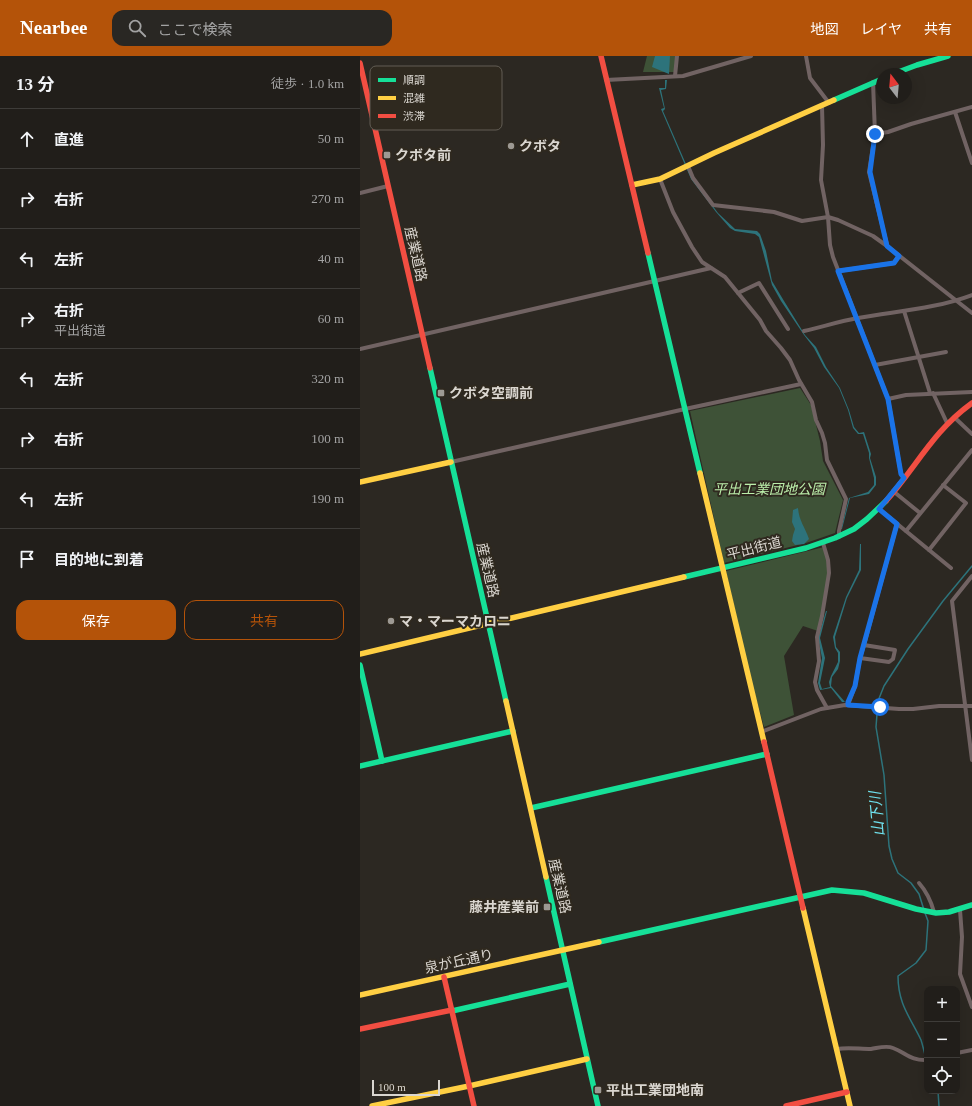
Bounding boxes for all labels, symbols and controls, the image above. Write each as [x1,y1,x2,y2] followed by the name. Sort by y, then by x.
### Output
[112,10,392,46] search box
[20,17,88,38] text: Nearbee
[126,17,148,39] icon: search
[158,22,233,38] text: ここで検索
[810,22,838,37] text: 地図
[860,22,902,37] text: レイヤ
[924,22,952,37] text: 共有
[370,66,502,130] legend
[876,68,912,104] north arrow
[403,74,425,86] text: 順調
[16,75,54,94] text: 13 分
[271,76,344,91] text: 徒歩 · 1.0 km
[403,92,425,104] text: 混雑
[403,110,425,122] text: 渋滞
[866,125,884,143] route end
[16,128,38,150] icon: ahead
[318,131,344,146] text: 50 m
[54,132,84,148] text: 直進
[519,139,561,154] place label: クボタ
[506,141,516,151] marker: クボタ
[395,147,451,163] place label: クボタ前
[382,150,392,160] marker: クボタ前
[16,188,38,210] icon: right
[311,191,344,206] text: 270 m
[54,192,84,208] text: 右折
[402,225,429,283] street label: 産業道路
[16,248,38,270] icon: left
[318,251,344,266] text: 40 m
[54,252,84,268] text: 左折
[54,303,84,319] text: 右折
[16,308,38,330] icon: right
[318,311,344,326] text: 60 m
[54,323,106,338] text: 平出街道
[16,368,38,390] icon: left
[311,371,344,386] text: 320 m
[54,372,84,388] text: 左折
[449,385,533,401] place label: クボタ空調前
[436,388,446,398] marker: クボタ空調前
[16,428,38,450] icon: right
[311,431,344,446] text: 100 m
[54,432,84,448] text: 右折
[713,482,827,497] park label: 平出工業団地公園
[16,488,38,510] icon: left
[311,491,344,506] text: 190 m
[54,492,84,508] text: 左折
[725,534,783,563] street label: 平出街道
[474,541,501,599] street label: 産業道路
[16,548,38,570] icon: arrive
[54,552,144,568] text: 目的地に到着
[16,600,176,640] button: 保存
[184,600,344,640] button: 共有
[399,614,511,629] place label: マ・マーマカロニ
[386,616,396,626] marker: マ・マーマカロニ
[871,698,889,716] route start
[867,789,887,837] water label: 山下川
[546,857,573,915] street label: 産業道路
[469,899,539,915] place label: 藤井産業前
[542,902,552,912] marker: 藤井産業前
[423,946,495,976] street label: 泉が丘通り
[924,986,960,1094] map controls
[924,986,960,1022] button: +
[924,1022,960,1058] button: −
[924,1058,960,1094] button: locate
[372,1078,440,1097] scale bar
[378,1081,406,1093] text: 100 m
[606,1083,704,1098] place label: 平出工業団地南
[593,1085,603,1095] marker: 平出工業団地南

